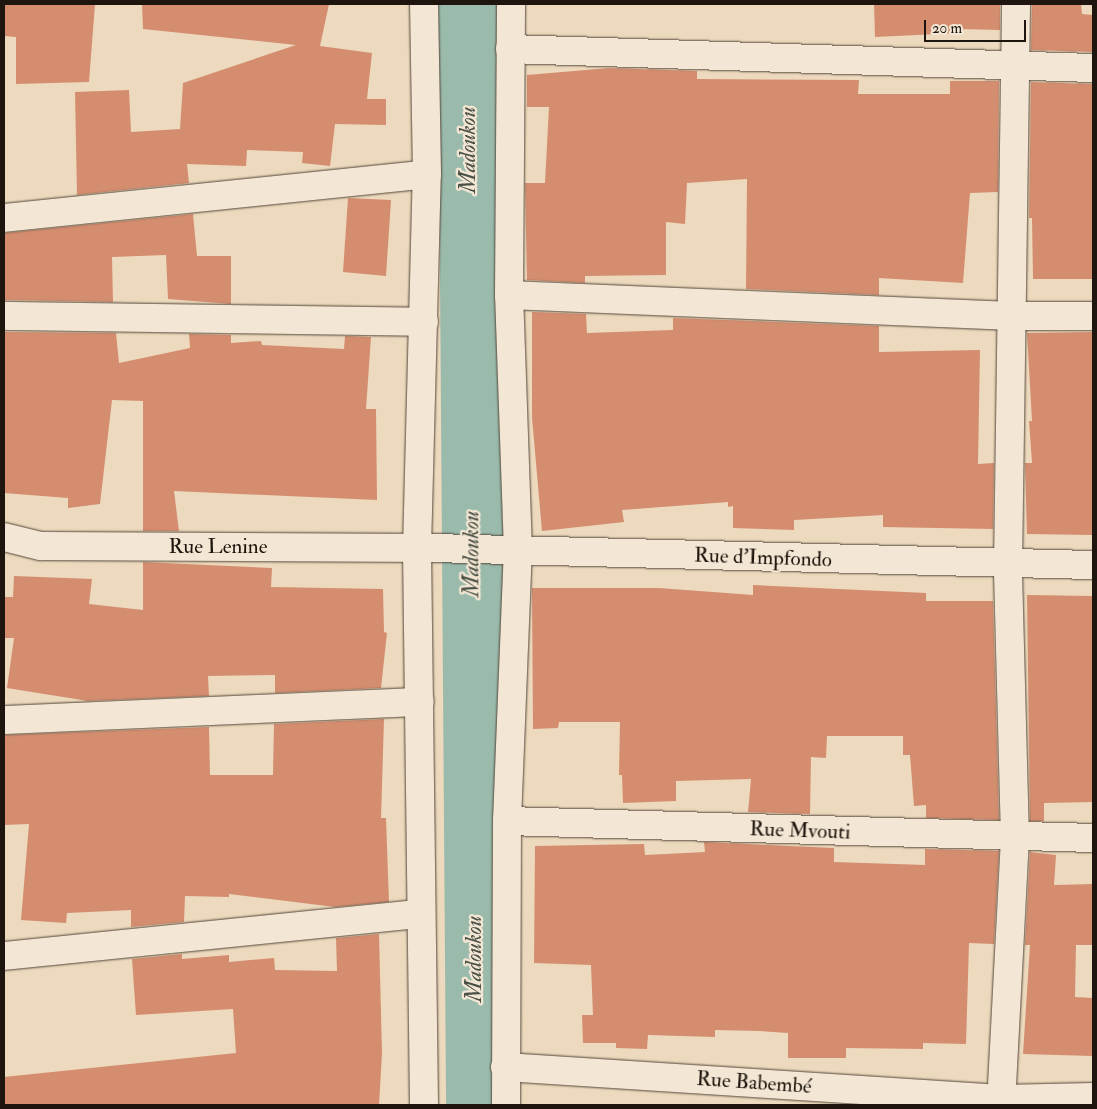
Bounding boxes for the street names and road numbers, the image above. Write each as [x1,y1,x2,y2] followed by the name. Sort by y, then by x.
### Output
[169,534,267,560] street label: Rue Lenine
[694,543,832,573] street label: Rue d'Impfondo
[749,817,851,845] street label: Rue Mvouti
[695,1066,813,1100] street label: Rue Babembé

